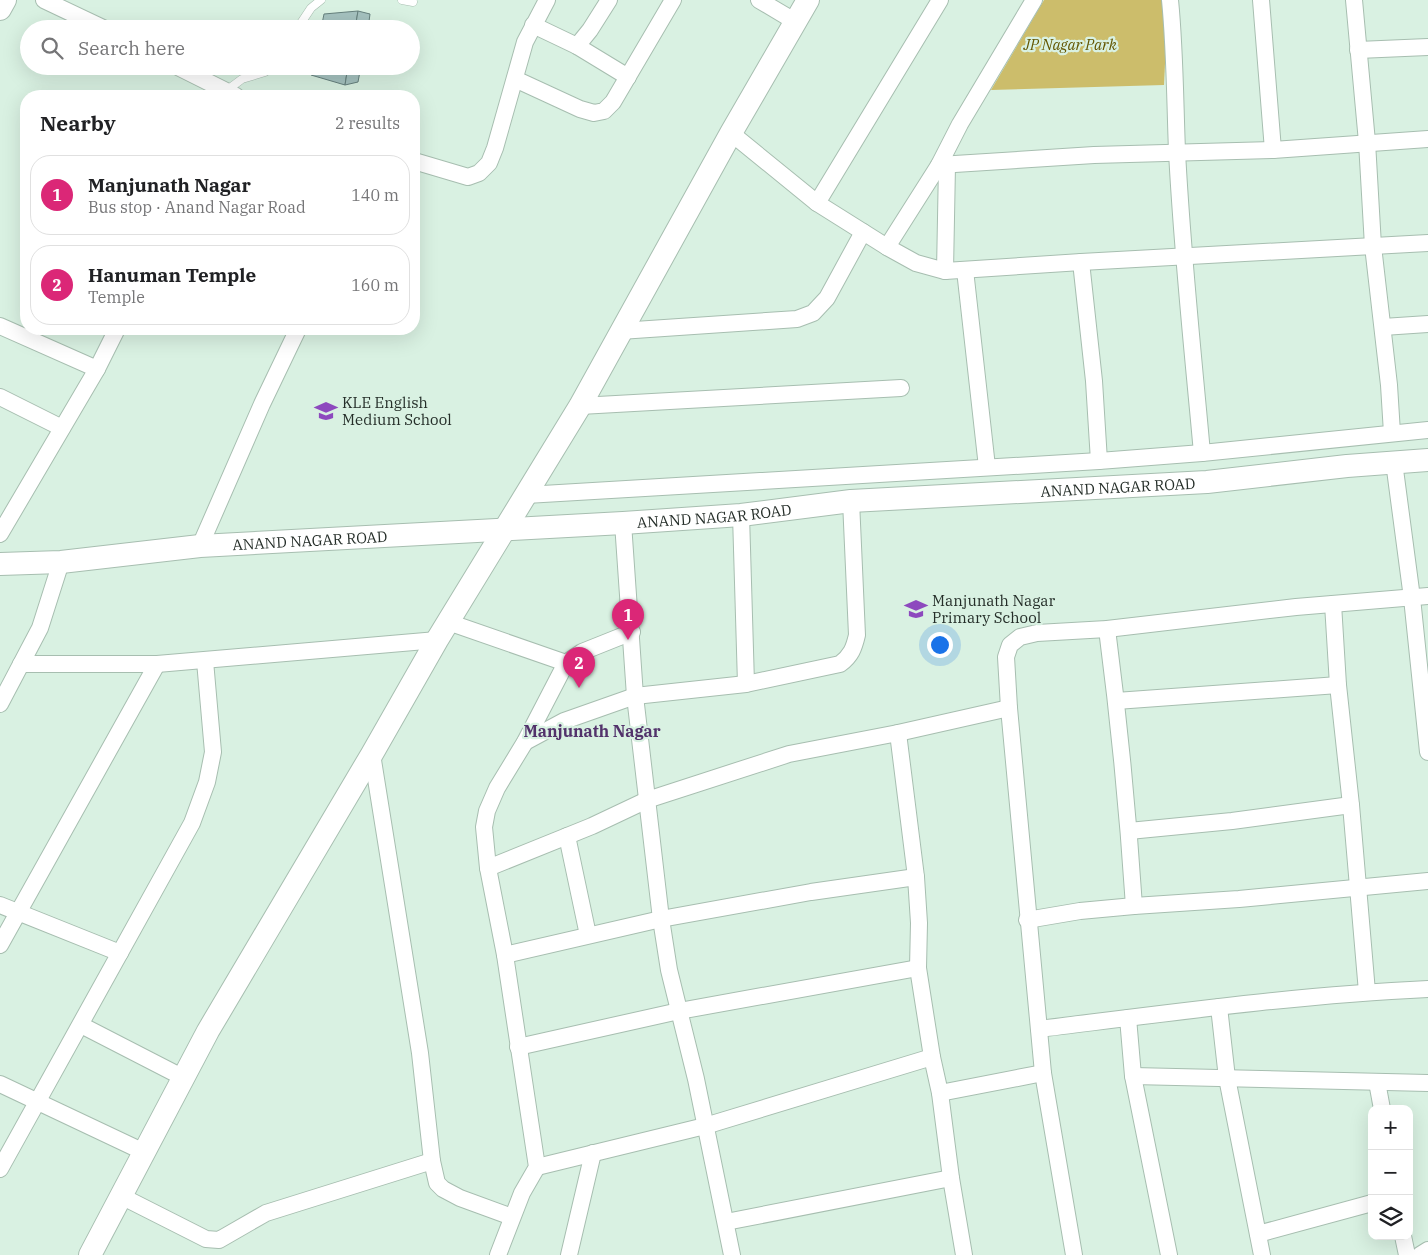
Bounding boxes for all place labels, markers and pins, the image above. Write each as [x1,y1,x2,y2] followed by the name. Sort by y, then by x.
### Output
[342,393,452,429] place label: KLE English Medium School
[313,398,339,424] school or university icon: KLE English Medium School
[932,591,1055,627] place label: Manjunath Nagar Primary School
[903,596,929,622] school or university icon: Manjunath Nagar Primary School
[612,599,644,640] pin: 1
[563,647,595,688] pin: 2

